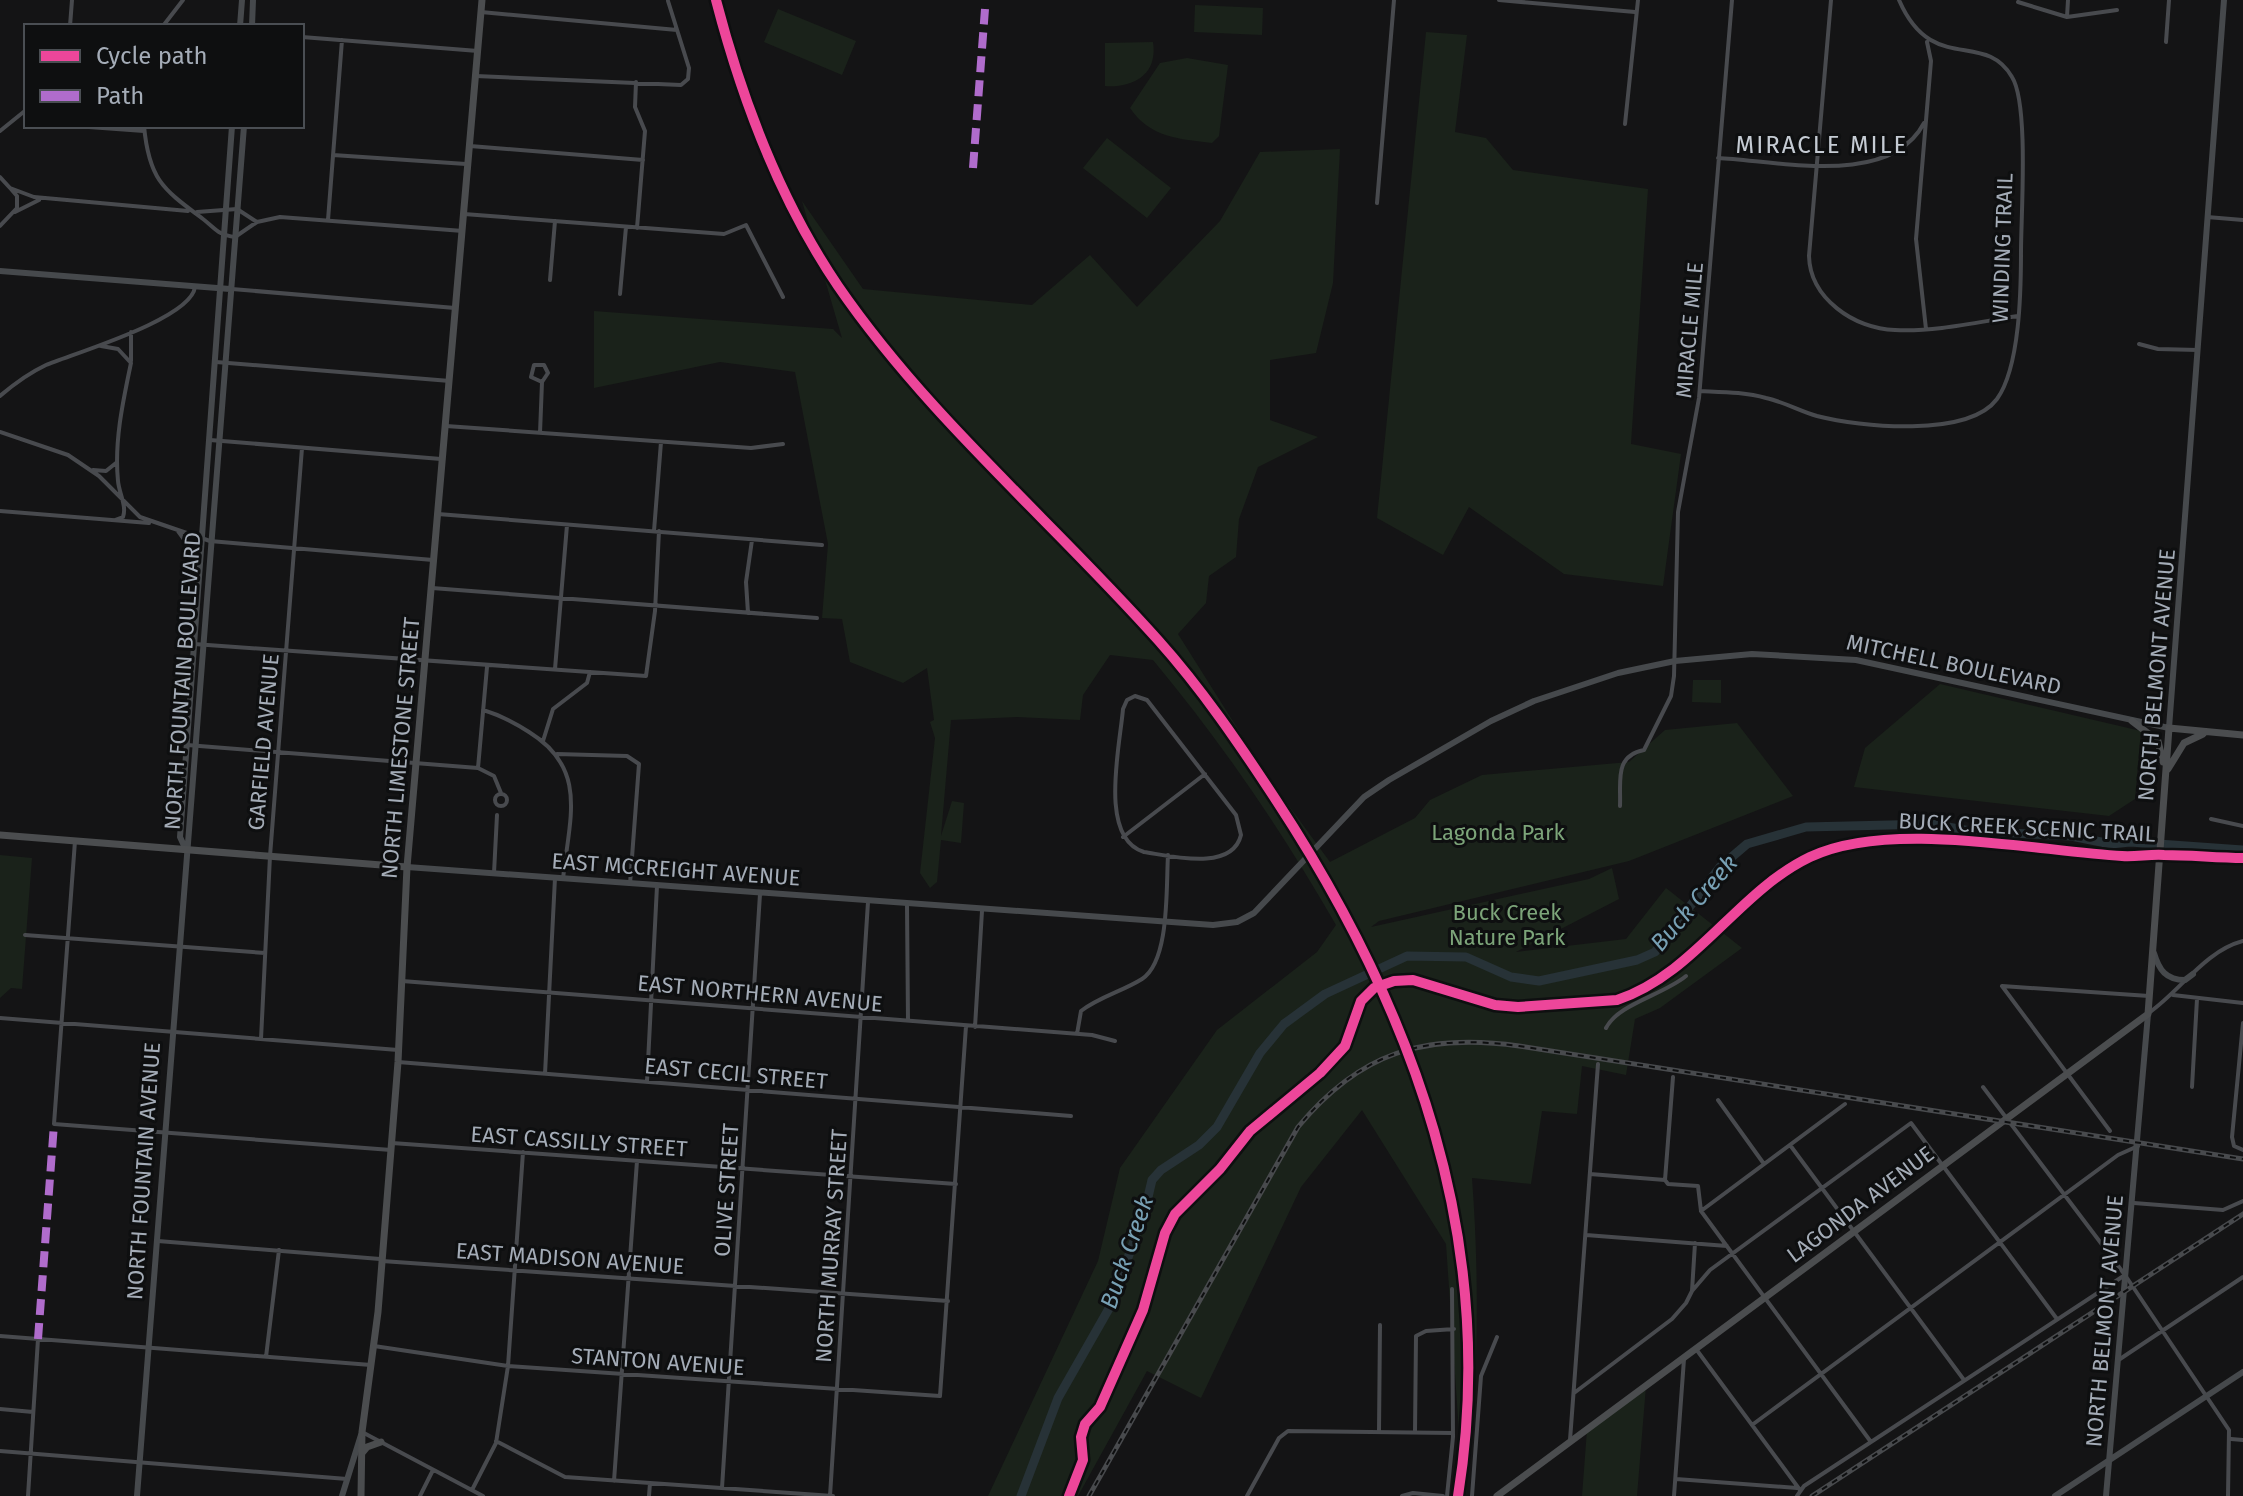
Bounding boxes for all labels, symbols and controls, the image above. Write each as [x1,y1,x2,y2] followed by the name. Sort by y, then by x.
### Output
[24,24,304,128] legend
[96,42,208,70] text: Cycle path
[96,82,144,110] text: Path
[1736,131,1908,159] district label: MIRACLE MILE
[1986,173,2019,323] street label: WINDING TRAIL
[1670,261,1709,399] street label: MIRACLE MILE
[159,531,206,831] street label: NORTH FOUNTAIN BOULEVARD
[2132,548,2181,802] street label: NORTH BELMONT AVENUE
[376,616,425,880] street label: NORTH LIMESTONE STREET
[1844,629,2064,700] street label: MITCHELL BOULEVARD
[242,652,285,832] street label: GARFIELD AVENUE
[1898,807,2156,848] street label: BUCK CREEK SCENIC TRAIL
[1431,819,1566,846] park label: Lagonda Park
[551,847,801,892] street label: EAST MCCREIGHT AVENUE
[1645,849,1743,957] water label: Buck Creek
[1449,899,1566,951] park label: Buck Creek Nature Park
[636,969,884,1018] street label: EAST NORTHERN AVENUE
[121,1041,166,1301] street label: NORTH FOUNTAIN AVENUE
[643,1052,829,1095] street label: EAST CECIL STREET
[470,1120,689,1163] street label: EAST CASSILLY STREET
[708,1122,745,1258] street label: OLIVE STREET
[810,1128,853,1364] street label: NORTH MURRAY STREET
[1781,1140,1939,1269] street label: LAGONDA AVENUE
[1095,1192,1159,1312] water label: Buck Creek
[2080,1194,2129,1448] street label: NORTH BELMONT AVENUE
[455,1237,685,1280] street label: EAST MADISON AVENUE
[570,1342,746,1381] street label: STANTON AVENUE

